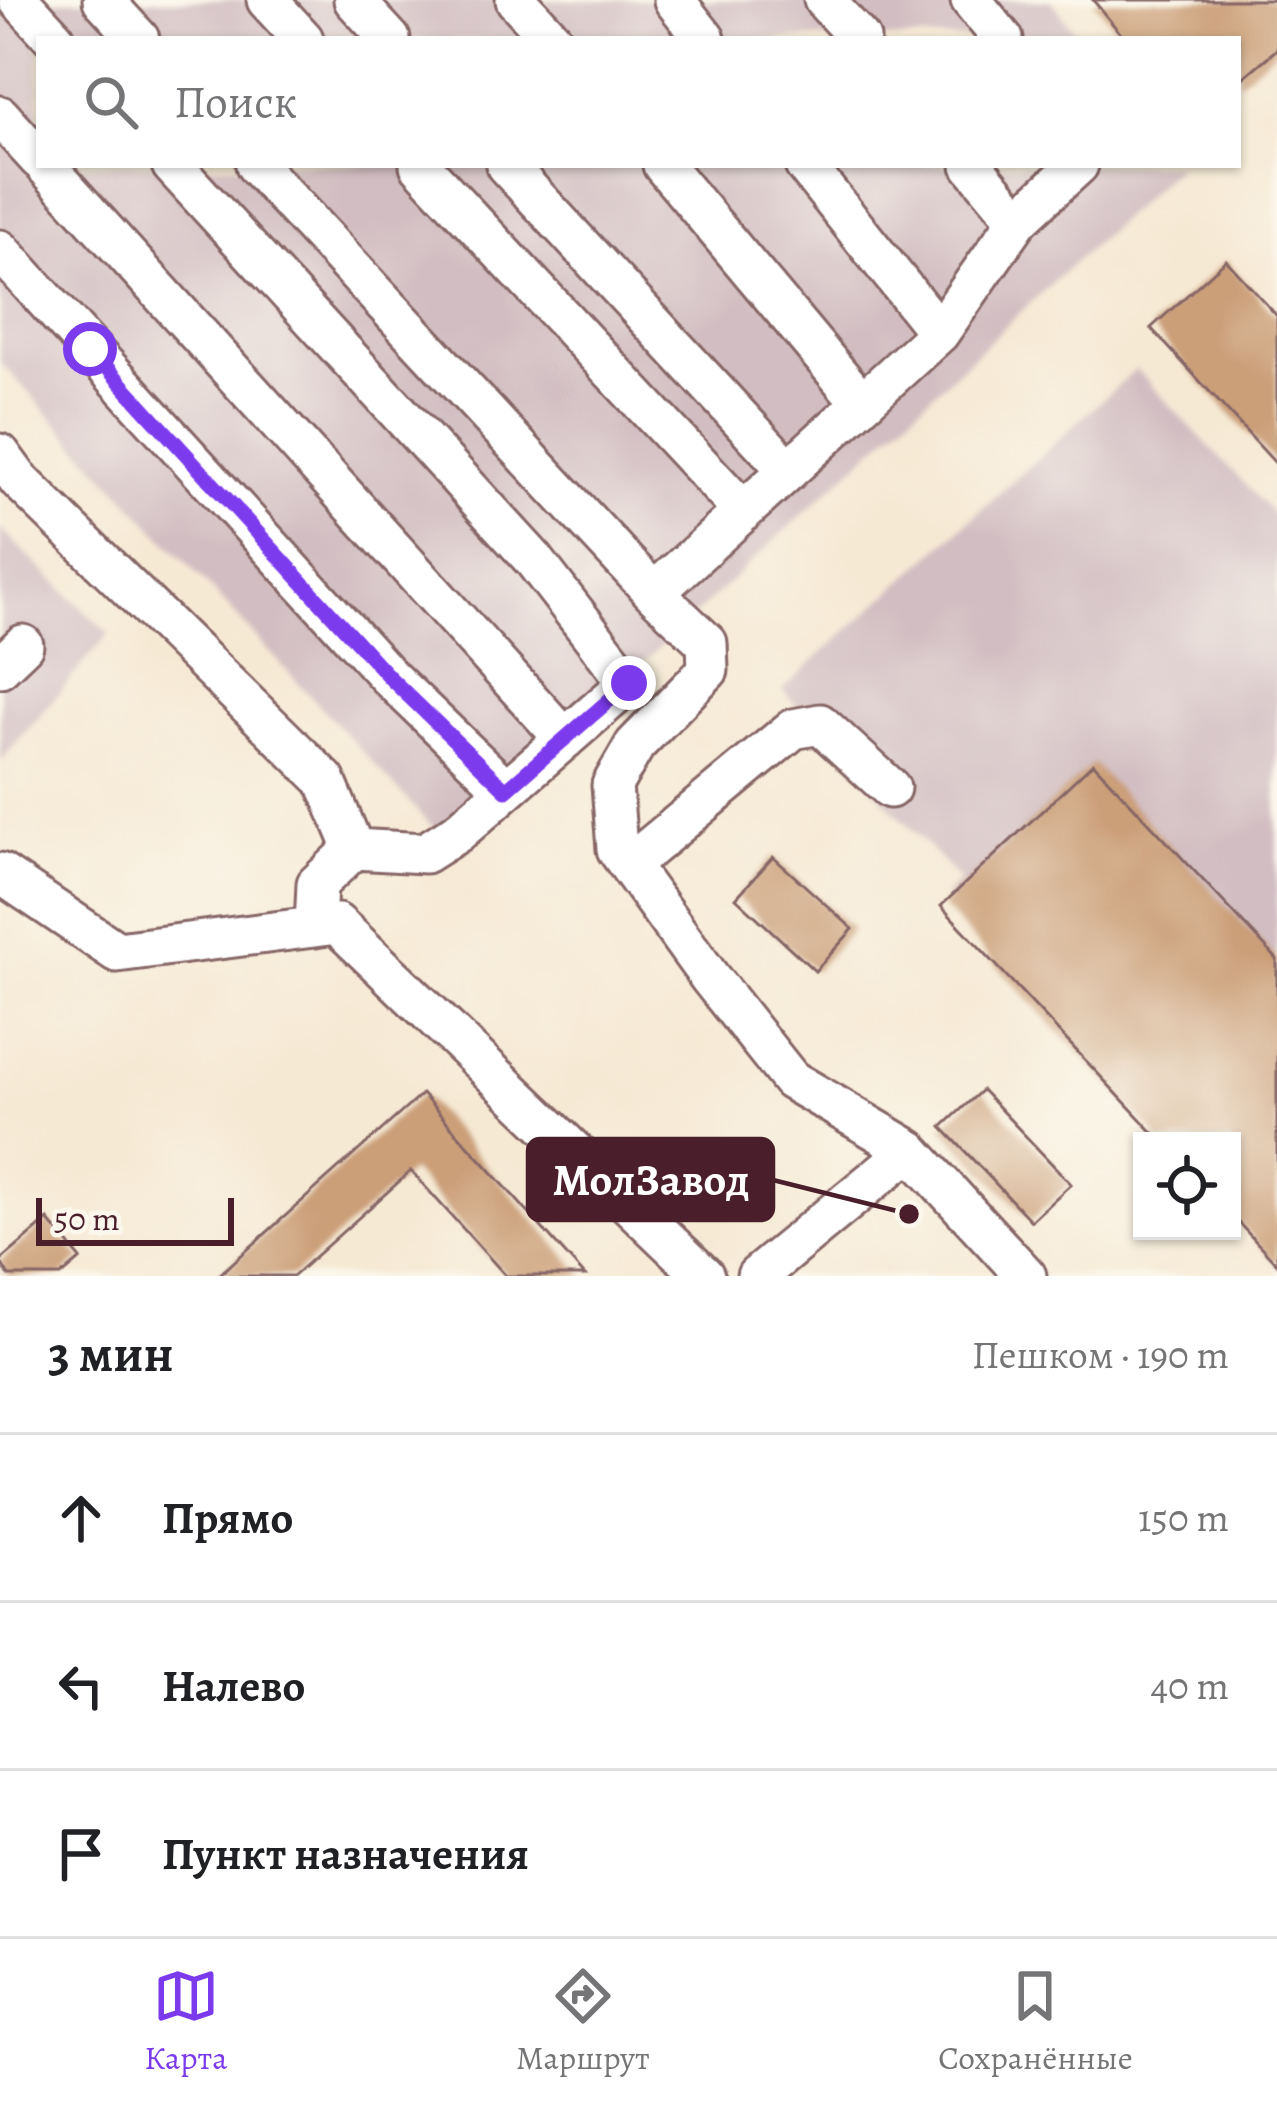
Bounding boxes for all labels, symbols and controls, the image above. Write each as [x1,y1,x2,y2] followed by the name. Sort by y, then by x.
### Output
[36,36,1241,168] search box
[78,69,144,135] icon: search
[174,71,297,133] text: Поиск
[63,322,117,376] route start
[602,656,656,710] route end
[1133,1132,1241,1240] map controls
[1133,1132,1241,1240] button: locate
[528,1139,773,1220] callout: МолЗавод
[552,1149,750,1211] text: МолЗавод
[36,1192,234,1245] scale bar
[54,1196,120,1241] text: 50 m
[48,1319,174,1389] text: 3 мин
[972,1328,1229,1381] text: Пешком · 190 m
[48,1485,114,1551] icon: ahead
[162,1487,293,1549] text: Прямо
[1138,1491,1229,1544] text: 150 m
[48,1653,114,1719] icon: left
[162,1655,305,1717] text: Налево
[1150,1659,1229,1712] text: 40 m
[48,1821,114,1887] icon: arrive
[162,1823,529,1885] text: Пункт назначения
[144,1963,227,2080] tab: Карта
[516,1963,650,2080] tab: Маршрут
[938,1963,1133,2080] tab: Сохранённые

